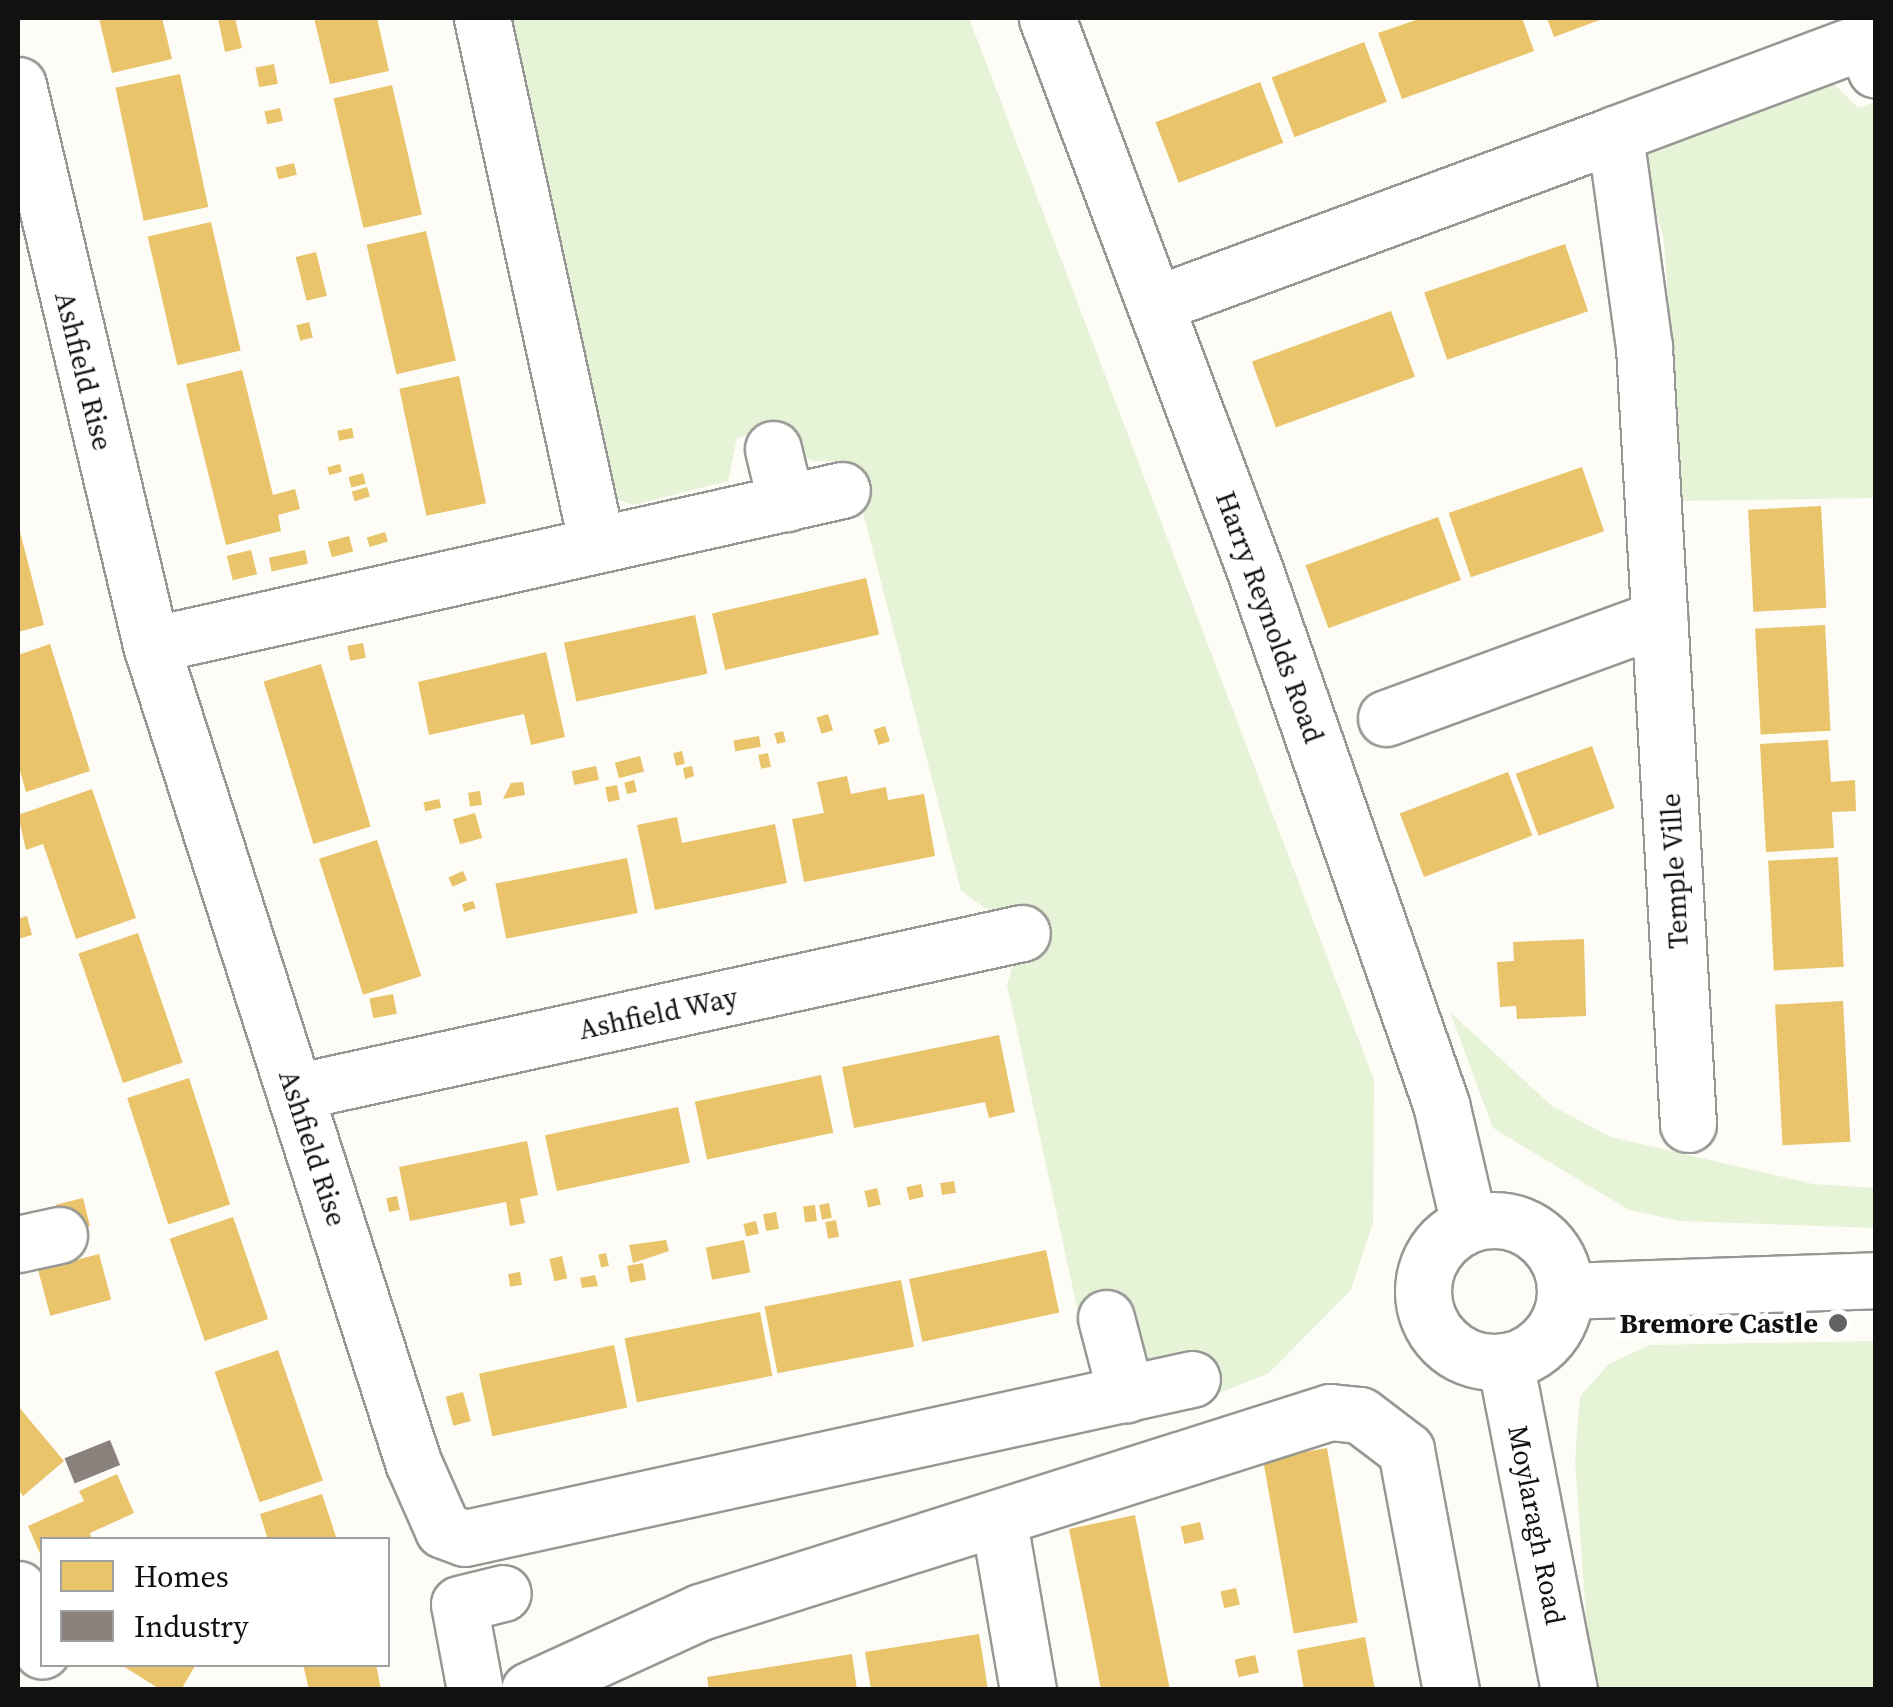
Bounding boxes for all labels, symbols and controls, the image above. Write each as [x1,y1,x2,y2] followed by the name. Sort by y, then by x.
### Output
[48,288,120,454] street label: Ashfield Rise
[1209,487,1331,747] street label: Harry Reynolds Road
[1653,792,1695,950] street label: Temple Ville
[575,980,741,1046] street label: Ashfield Way
[272,1066,354,1230] street label: Ashfield Rise
[1620,1306,1818,1340] place label: Bremore Castle
[1827,1312,1849,1334] marker: Bremore Castle
[1501,1423,1573,1627] street label: Moylaragh Road
[40,1537,390,1667] legend
[134,1556,229,1597] text: Homes
[134,1606,249,1647] text: Industry

